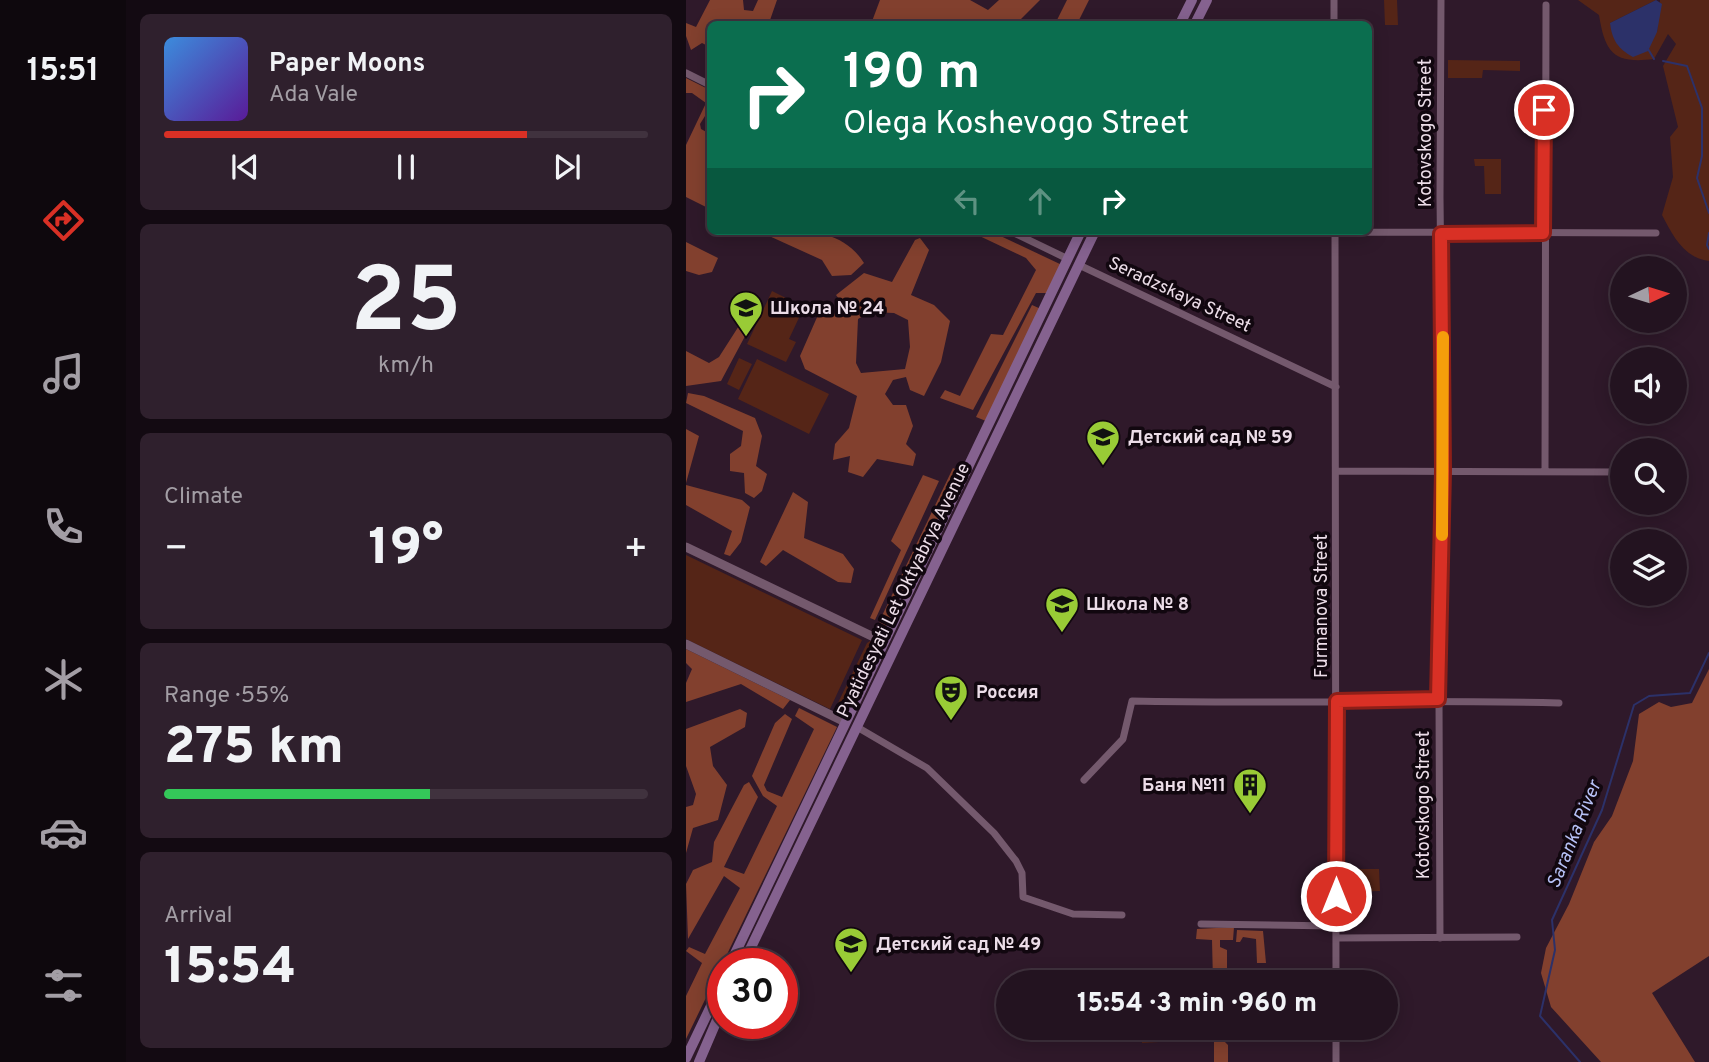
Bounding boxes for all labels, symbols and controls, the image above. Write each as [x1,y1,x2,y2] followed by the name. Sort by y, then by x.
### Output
[843,44,980,106] text: 190 m
[269,48,425,81] text: Paper Moons
[728,49,819,140] icon: right
[27,52,99,92] text: 15:51
[1415,59,1438,207] street label: Kotovskogo Street
[1514,80,1574,140] pin
[269,81,358,110] text: Ada Vale
[1525,91,1563,129] icon: arrive
[843,105,1189,145] text: Olega Koshevogo Street
[226,148,264,186] icon: previous
[387,148,425,186] icon: pause
[548,148,586,186] icon: next
[948,182,986,220] icon: left
[1021,182,1059,220] icon: ahead
[1094,182,1132,220] icon: right
[39,196,88,245] icon: directions
[350,249,462,364] text: 25
[1104,252,1255,339] street label: Seradzskaya Street
[1610,256,1687,332] north arrow
[1610,256,1687,606] map controls
[727,289,765,338] school or university icon: Школа № 24
[770,298,884,321] place label: Школа № 24
[1610,347,1687,424] button: sound
[39,349,88,398] icon: music
[378,352,434,381] text: km/h
[1084,418,1122,467] school or university icon: Детский сад № 59
[1128,427,1293,450] place label: Детский сад № 59
[1610,438,1687,515] button: search
[833,460,976,722] street label: Pyatidesyati Let Oktyabrya Avenue
[164,483,243,512] text: Climate
[39,502,88,551] icon: phone
[368,517,444,583] text: 19°
[164,526,189,575] text: −
[623,526,648,575] text: +
[1610,529,1687,606] button: layers
[1311,534,1334,678] street label: Furmanova Street
[1043,585,1081,634] school or university icon: Школа № 8
[1086,594,1189,617] place label: Школа № 8
[39,655,88,704] icon: climate
[932,673,970,722] theatre icon: Россия
[164,682,289,711] text: Range · 55%
[976,682,1039,705] place label: Россия
[164,716,344,782] text: 275 km
[1413,731,1436,879] street label: Kotovskogo Street
[1231,766,1269,815] building icon: Баня №11
[1142,775,1226,798] place label: Баня №11
[1542,776,1608,892] water label: Saranka River
[39,808,88,857] icon: car
[1299,859,1373,933] position arrow
[164,902,233,931] text: Arrival
[832,925,870,974] school or university icon: Детский сад № 49
[876,934,1041,957] place label: Детский сад № 49
[164,936,296,1002] text: 15:54
[707,948,798,1039] speed limit sign: 30
[39,961,88,1010] icon: filters
[1077,988,1317,1021] text: 15:54 · 3 min · 960 m

